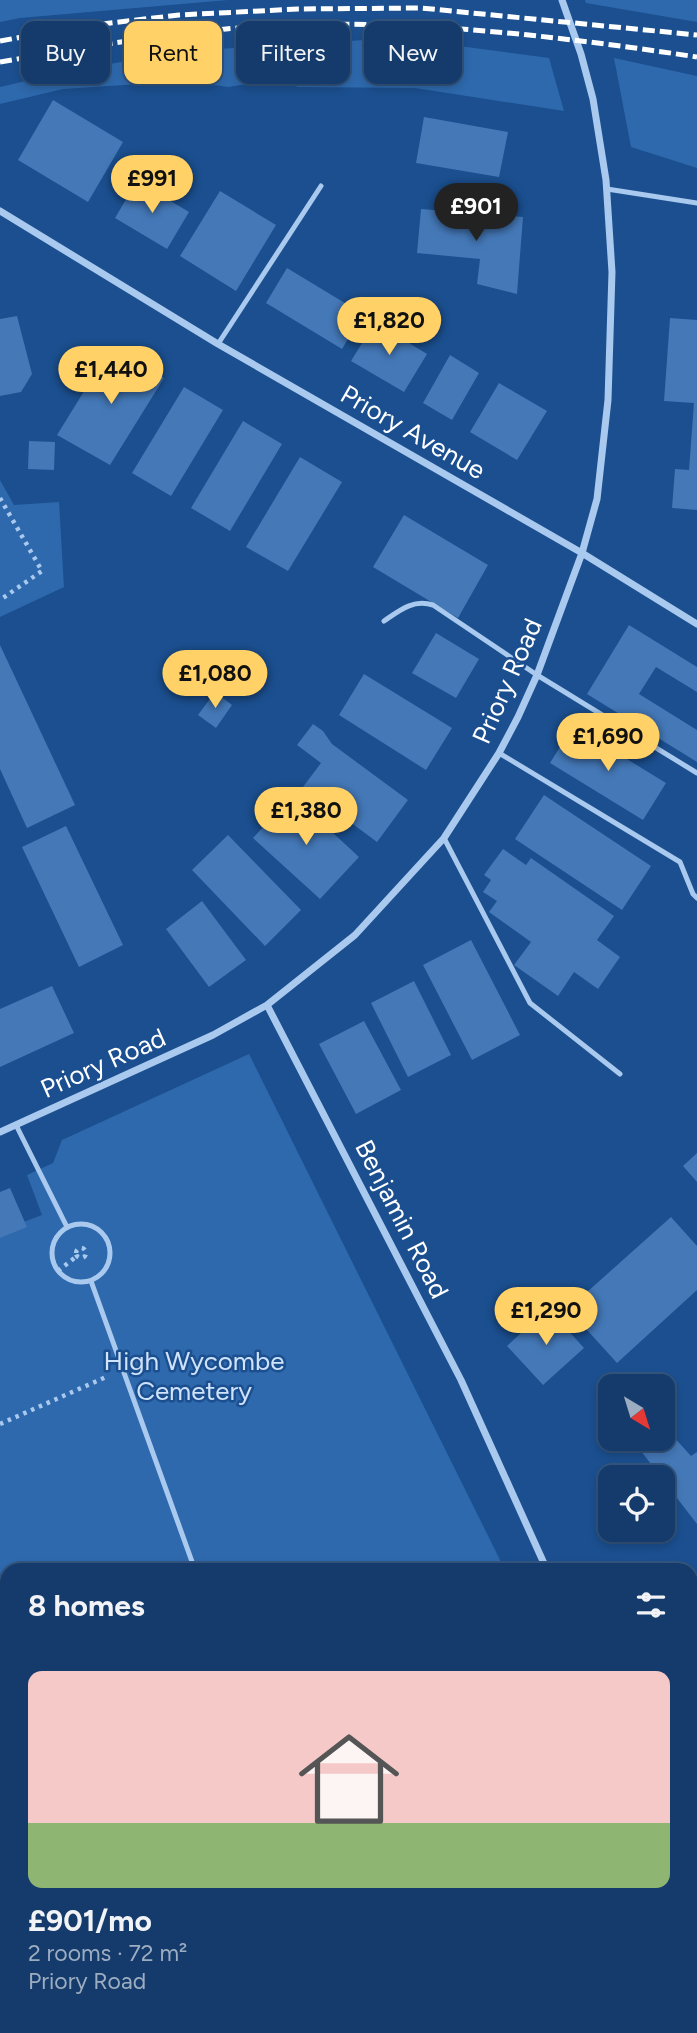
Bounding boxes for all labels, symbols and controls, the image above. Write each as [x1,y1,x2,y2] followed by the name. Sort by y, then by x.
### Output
[21,21,110,84] chip: Buy
[124,21,222,84] chip: Rent
[236,21,350,84] chip: Filters
[364,21,462,84] chip: New
[111,156,193,215] pin: £991
[127,164,177,192] text: £991
[435,184,517,243] pin: £901
[450,192,502,220] text: £901
[332,298,446,357] pin: £1,820
[353,306,425,334] text: £1,820
[54,346,168,406] pin: £1,440
[74,355,148,383] text: £1,440
[335,378,491,486] street label: Priory Avenue
[465,613,549,749] street label: Priory Road
[158,650,272,710] pin: £1,080
[178,659,252,687] text: £1,080
[551,714,665,773] pin: £1,690
[573,722,643,750] text: £1,690
[249,788,363,847] pin: £1,380
[270,796,342,824] text: £1,380
[35,1021,171,1105] street label: Priory Road
[348,1134,456,1304] street label: Benjamin Road
[489,1288,603,1347] pin: £1,290
[511,1296,581,1324] text: £1,290
[104,1345,284,1407] park label: High Wycombe Cemetery
[598,1374,676,1451] north arrow
[598,1374,675,1542] map controls
[598,1465,675,1542] button: locate
[632,1586,670,1624] icon: filters
[28,1587,145,1624] text: 8 homes
[286,1716,412,1842] icon: home
[28,1902,152,1939] text: £901/mo
[28,1939,187,1967] text: 2 rooms · 72 m²
[28,1967,146,1995] text: Priory Road

